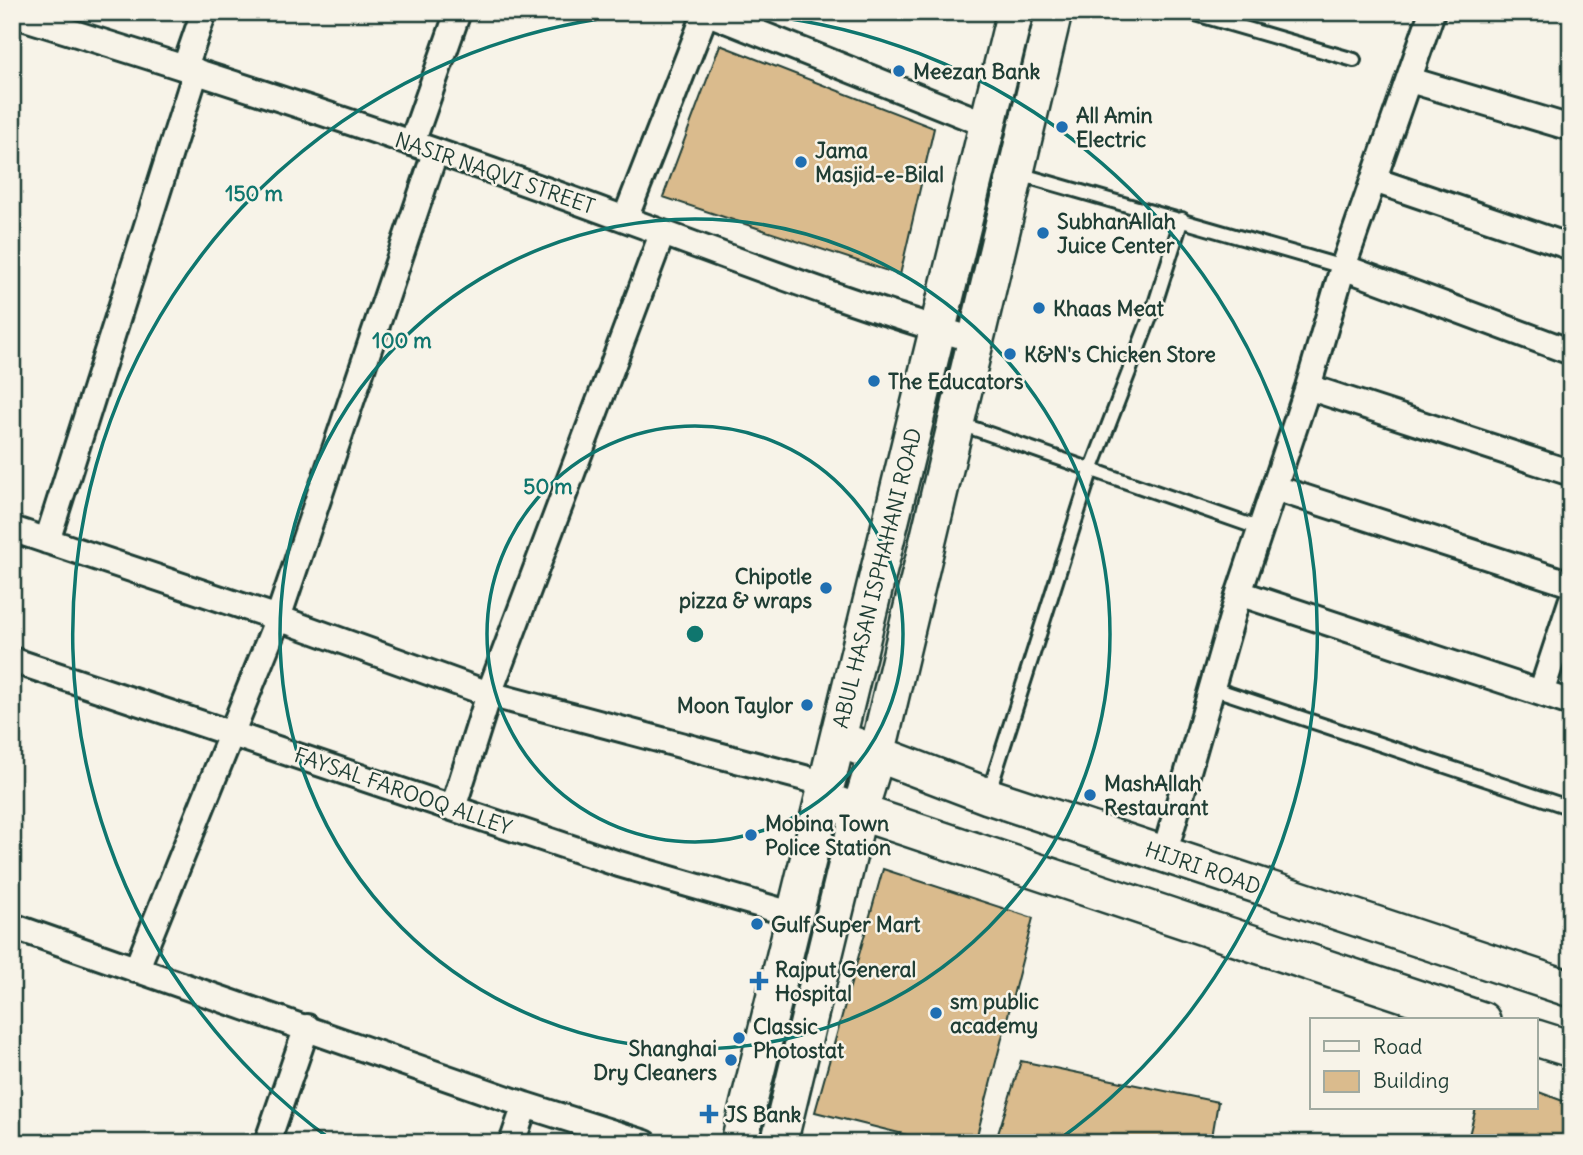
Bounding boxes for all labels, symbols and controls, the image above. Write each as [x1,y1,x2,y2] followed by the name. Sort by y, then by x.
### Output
[913,58,1040,85] place label: Meezan Bank
[891,63,907,79] marker: Meezan Bank
[1076,102,1153,153] place label: All Amin Electric
[1054,119,1070,135] marker: All Amin Electric
[391,126,599,220] street label: NASIR NAQVI STREET
[815,137,944,188] place label: Jama Masjid-e-Bilal
[793,154,809,170] marker: Jama Masjid-e-Bilal
[225,180,283,207] text: 150 m
[1057,208,1176,259] place label: SubhanAllah Juice Center
[1035,225,1051,241] marker: SubhanAllah Juice Center
[1053,295,1165,322] place label: Khaas Meat
[1031,300,1047,316] marker: Khaas Meat
[372,327,432,354] text: 100 m
[1024,341,1216,368] place label: K&N's Chicken Store
[1002,346,1018,362] marker: K&N's Chicken Store
[888,368,1024,395] place label: The Educators
[866,373,882,389] marker: The Educators
[827,425,927,731] street label: ABUL HASAN ISPHAHANI ROAD
[523,473,573,500] text: 50 m
[679,563,812,614] place label: Chipotle pizza & wraps
[818,580,834,596] marker: Chipotle pizza & wraps
[683,622,707,646] centre of rings
[677,692,793,719] place label: Moon Taylor
[799,697,815,713] marker: Moon Taylor
[291,741,516,841] street label: FAYSAL FAROOQ ALLEY
[1104,770,1209,821] place label: MashAllah Restaurant
[1082,787,1098,803] marker: MashAllah Restaurant
[765,810,891,861] place label: Mobina Town Police Station
[743,827,759,843] marker: Mobina Town Police Station
[1142,836,1264,900] street label: HIJRI ROAD
[771,911,921,938] place label: Gulf Super Mart
[749,916,765,932] marker: Gulf Super Mart
[775,956,916,1007] place label: Rajput General Hospital
[749,971,769,991] marker: Rajput General Hospital
[950,988,1039,1039] place label: sm public academy
[928,1005,944,1021] marker: sm public academy
[753,1013,845,1064] place label: Classic Photostat
[1310,1018,1538,1110] legend
[731,1030,747,1046] marker: Classic Photostat
[1373,1033,1422,1060] text: Road
[593,1035,717,1086] place label: Shanghai Dry Cleaners
[723,1052,739,1068] marker: Shanghai Dry Cleaners
[1373,1067,1449,1094] text: Building
[725,1101,802,1128] place label: JS Bank
[699,1104,719,1124] marker: JS Bank

